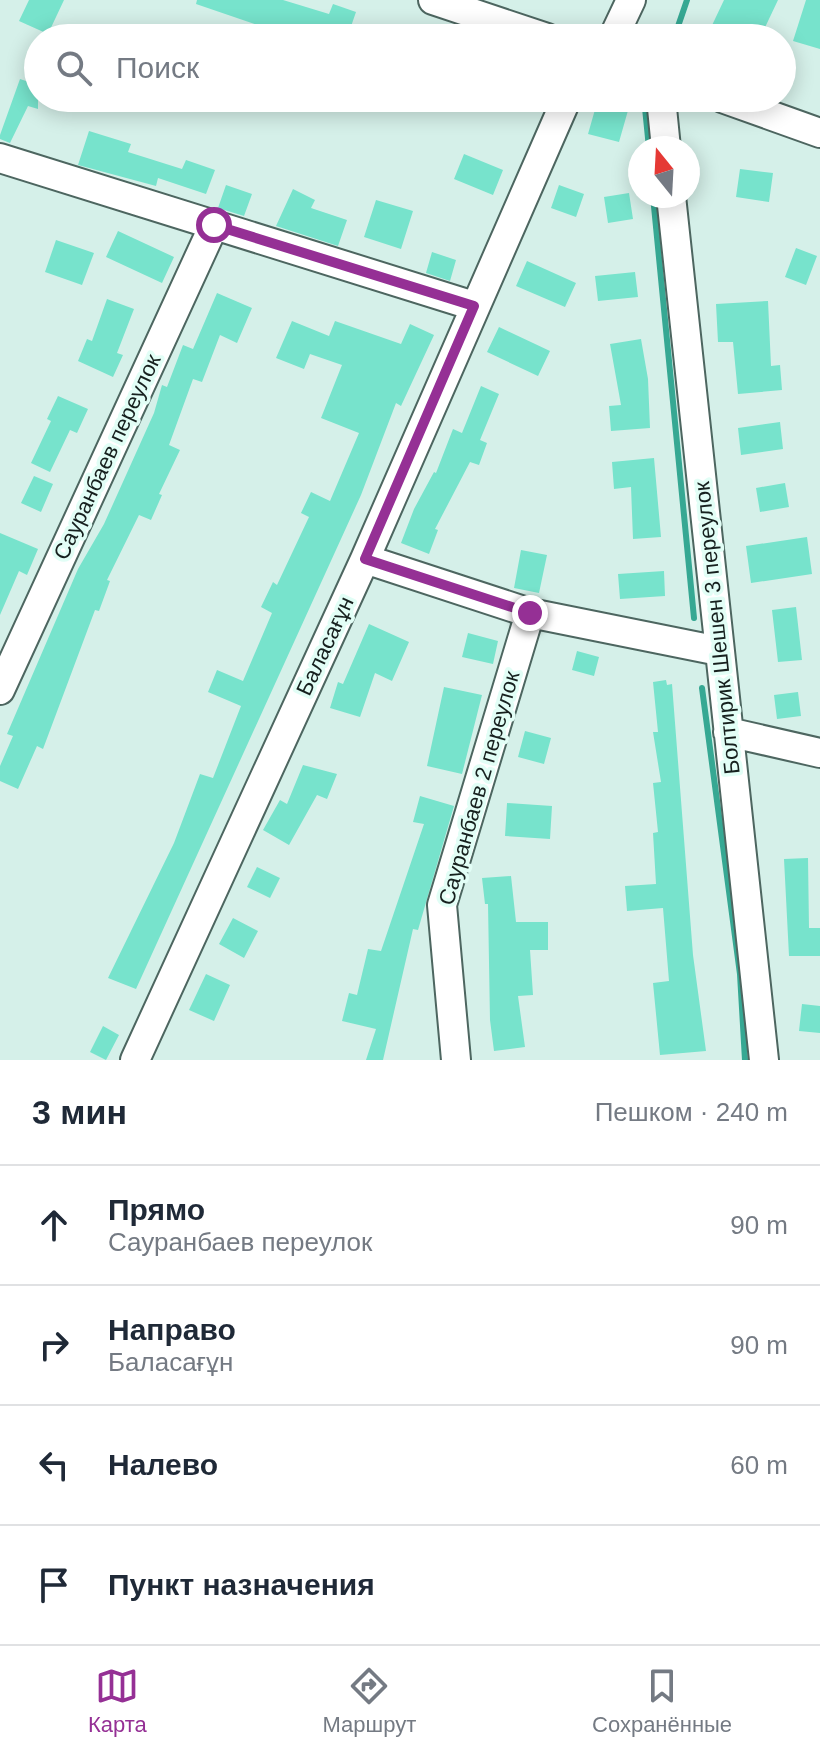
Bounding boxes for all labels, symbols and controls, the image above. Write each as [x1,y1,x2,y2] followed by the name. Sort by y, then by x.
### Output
[24,24,796,112] search box
[52,46,96,90] icon: search
[116,51,199,84] text: Поиск
[628,136,700,208] north arrow
[196,207,232,243] route start
[48,350,166,564] street label: Сауранбаев переулок
[689,480,745,776] street label: Болтирик Шешен 3 переулок
[291,593,359,699] street label: Баласағұн
[512,595,548,631] route end
[434,668,524,908] street label: Сауранбаев 2 переулок
[32,1093,127,1131] text: 3 мин
[595,1097,788,1127] text: Пешком · 240 m
[108,1193,205,1226] text: Прямо
[32,1203,76,1247] icon: ahead
[730,1210,788,1240] text: 90 m
[108,1227,372,1257] text: Сауранбаев переулок
[108,1313,236,1346] text: Направо
[32,1323,76,1367] icon: right
[730,1330,788,1360] text: 90 m
[108,1347,233,1377] text: Баласағұн
[32,1443,76,1487] icon: left
[108,1448,218,1481] text: Налево
[730,1450,788,1480] text: 60 m
[32,1563,76,1607] icon: arrive
[108,1568,375,1601] text: Пункт назначения
[88,1664,147,1738] tab: Карта
[323,1664,416,1738] tab: Маршрут
[592,1664,732,1738] tab: Сохранённые

